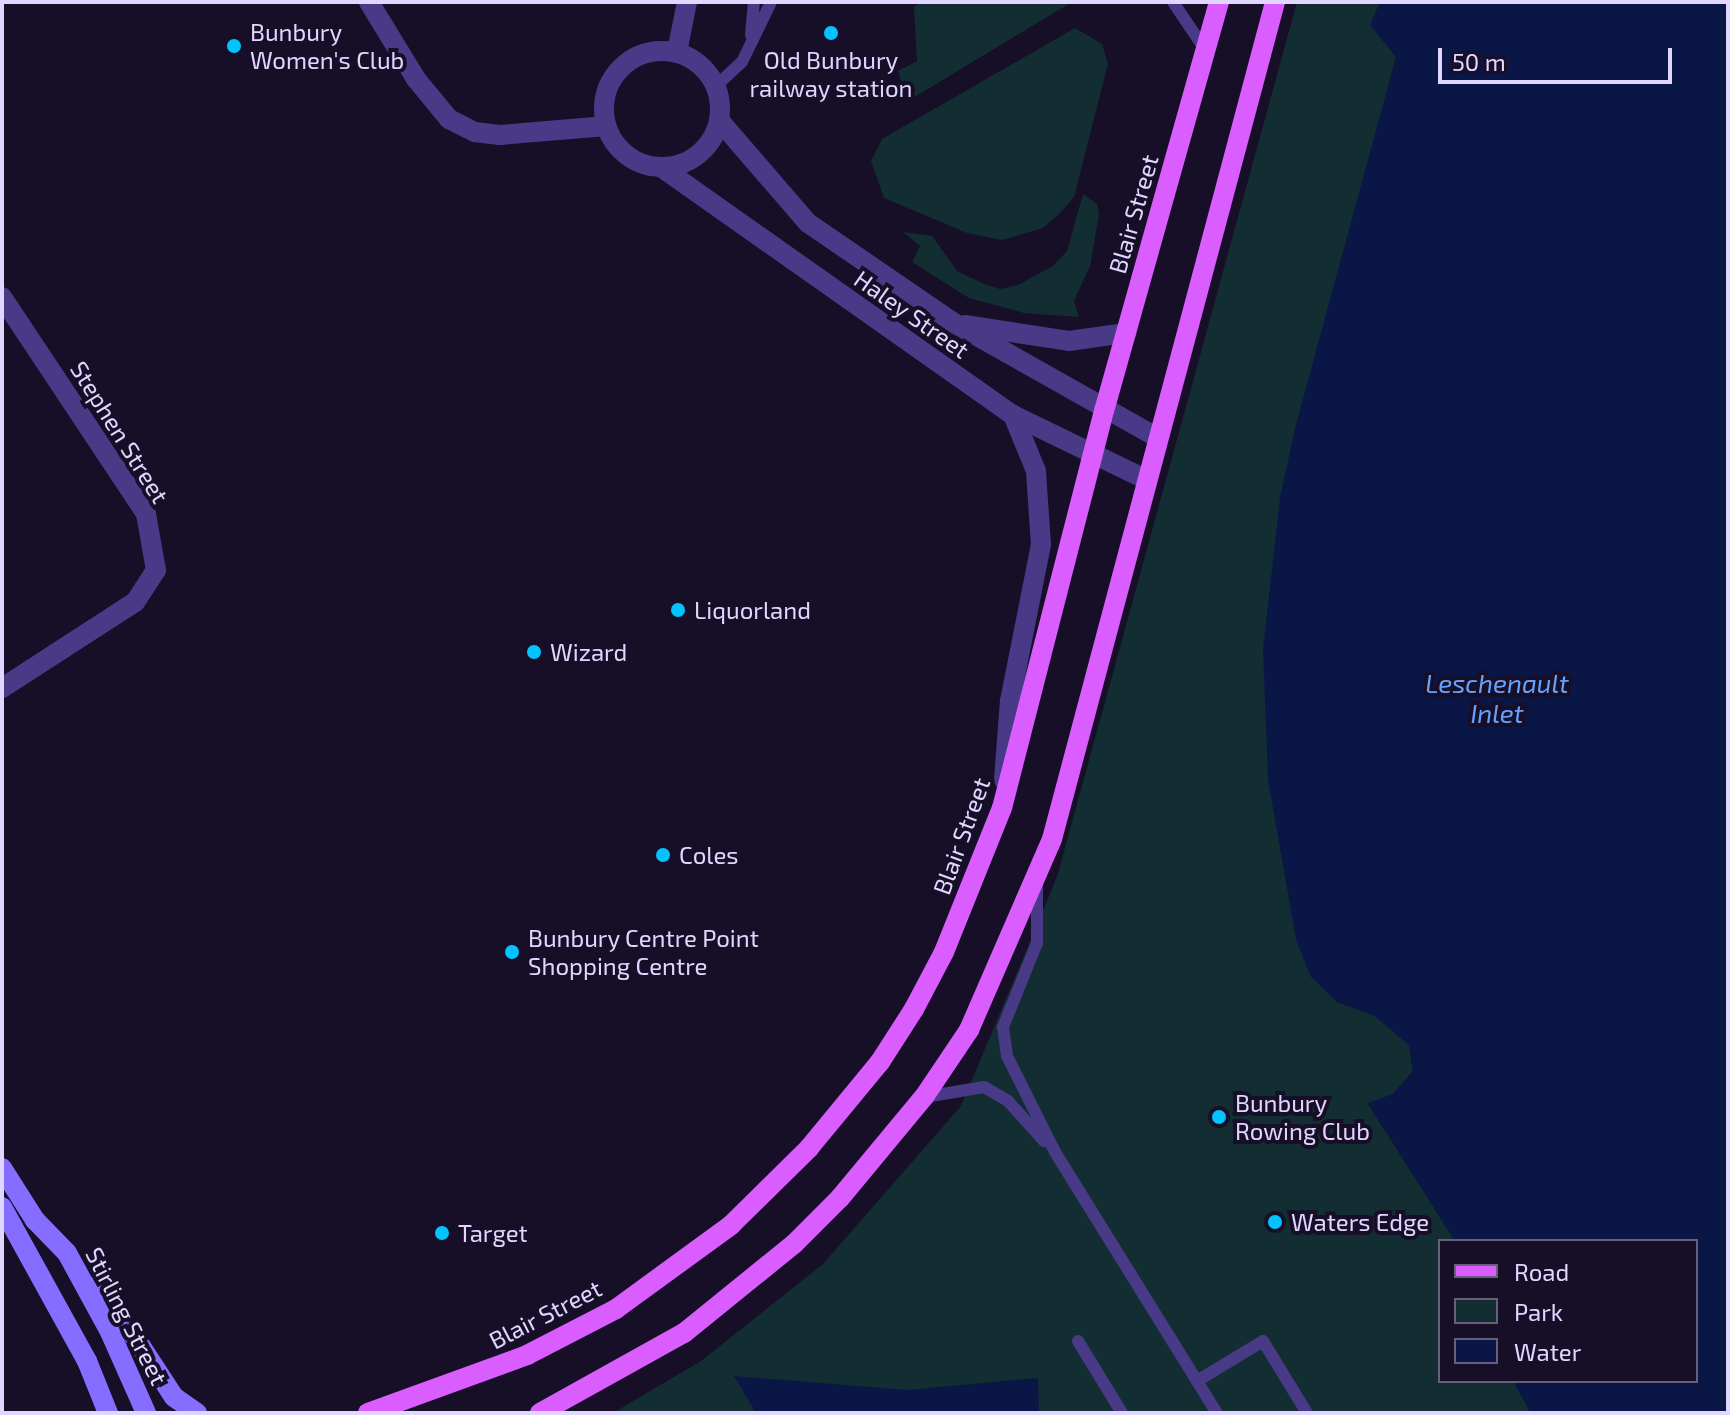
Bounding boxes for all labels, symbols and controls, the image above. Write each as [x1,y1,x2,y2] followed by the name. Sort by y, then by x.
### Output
[250,18,404,74] place label: Bunbury Women's Club
[822,24,840,42] marker: Old Bunbury railway station
[1442,32,1676,82] scale bar
[225,37,243,55] marker: Bunbury Women's Club
[749,46,913,102] place label: Old Bunbury railway station
[1452,47,1506,76] text: 50 m
[1102,151,1164,277] street label: Blair Street
[849,264,975,364] street label: Haley Street
[65,356,175,508] street label: Stephen Street
[694,596,811,624] place label: Liquorland
[669,601,687,619] marker: Liquorland
[550,638,627,666] place label: Wizard
[525,643,543,661] marker: Wizard
[1425,667,1569,728] water label: Leschenault Inlet
[926,773,996,899] street label: Blair Street
[679,841,739,869] place label: Coles
[654,846,672,864] marker: Coles
[528,924,759,980] place label: Bunbury Centre Point Shopping Centre
[503,943,521,961] marker: Bunbury Centre Point Shopping Centre
[1235,1089,1370,1145] place label: Bunbury Rowing Club
[1210,1108,1228,1126] marker: Bunbury Rowing Club
[1291,1208,1429,1236] place label: Waters Edge
[1266,1213,1284,1231] marker: Waters Edge
[458,1219,528,1247] place label: Target
[433,1224,451,1242] marker: Target
[1438,1239,1698,1383] legend
[80,1242,174,1390] street label: Stirling Street
[1514,1257,1569,1286] text: Road
[484,1273,606,1355] street label: Blair Street
[1514,1297,1563,1326] text: Park
[1514,1337,1581,1366] text: Water

